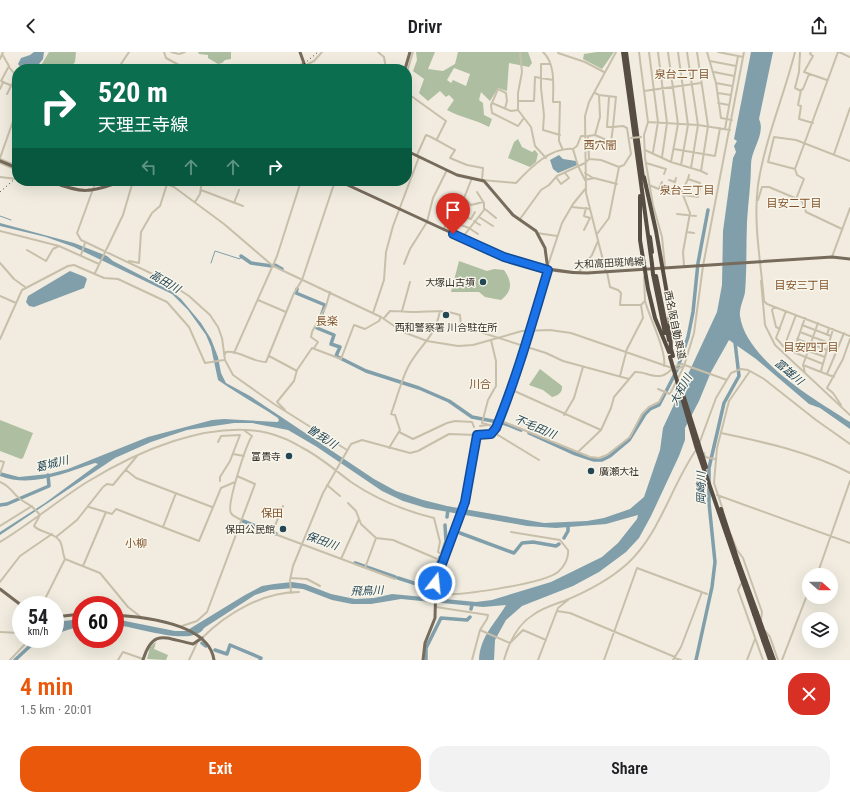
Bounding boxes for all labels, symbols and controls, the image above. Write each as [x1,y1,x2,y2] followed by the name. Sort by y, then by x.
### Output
[20,15,42,37] icon: back
[808,15,830,37] icon: share
[408,16,442,37] text: Drivr
[655,68,710,81] district label: 泉台二丁目
[98,76,168,109] text: 520 m
[32,80,84,132] icon: right
[98,114,188,135] text: 天理王寺線
[584,139,617,152] district label: 西穴闇
[138,156,160,178] icon: left
[180,156,202,178] icon: ahead
[222,156,244,178] icon: ahead
[264,156,286,178] icon: right
[660,184,715,197] district label: 泉台三丁目
[436,193,470,234] pin
[767,197,822,210] district label: 目安二丁目
[442,199,464,221] icon: arrive
[574,256,644,270] street label: 大和高田斑鳩線
[147,268,183,296] water label: 高田川
[425,277,475,288] place label: 大塚山古墳
[478,277,488,287] marker: 大塚山古墳
[775,279,830,292] district label: 目安三丁目
[662,290,688,360] street label: 西名阪自動車道
[441,310,451,320] marker: 西和警察署 川合駐在所
[316,315,338,328] district label: 長楽
[395,322,497,333] place label: 西和警察署 川合駐在所
[784,341,839,354] district label: 目安四丁目
[772,356,807,388] water label: 富雄川
[668,371,695,408] water label: 大和川
[469,378,491,391] district label: 川合
[512,412,559,442] water label: 不毛田川
[305,423,340,452] water label: 曽我川
[251,451,281,462] place label: 富貴寺
[284,451,294,461] marker: 富貴寺
[34,453,71,474] water label: 葛城川
[586,466,596,476] marker: 廣瀬大社
[599,466,639,477] place label: 廣瀬大社
[695,471,708,505] water label: 岡崎川
[261,507,283,520] district label: 保田
[225,524,275,535] place label: 保田公民館
[278,524,288,534] marker: 保田公民館
[304,529,341,553] water label: 保田川
[125,537,147,550] district label: 小柳
[414,562,456,604] position arrow
[802,568,838,604] north arrow
[802,568,838,648] map controls
[350,584,385,598] water label: 飛鳥川
[72,596,124,648] speed limit sign: 60
[28,605,48,629] text: 54
[802,612,838,648] button: layers
[28,626,48,637] text: km/h
[20,673,73,701] text: 4 min
[788,673,830,715] button: close
[20,702,93,717] text: 1.5 km · 20:01
[20,746,421,792] button: Exit
[429,746,830,792] button: Share

